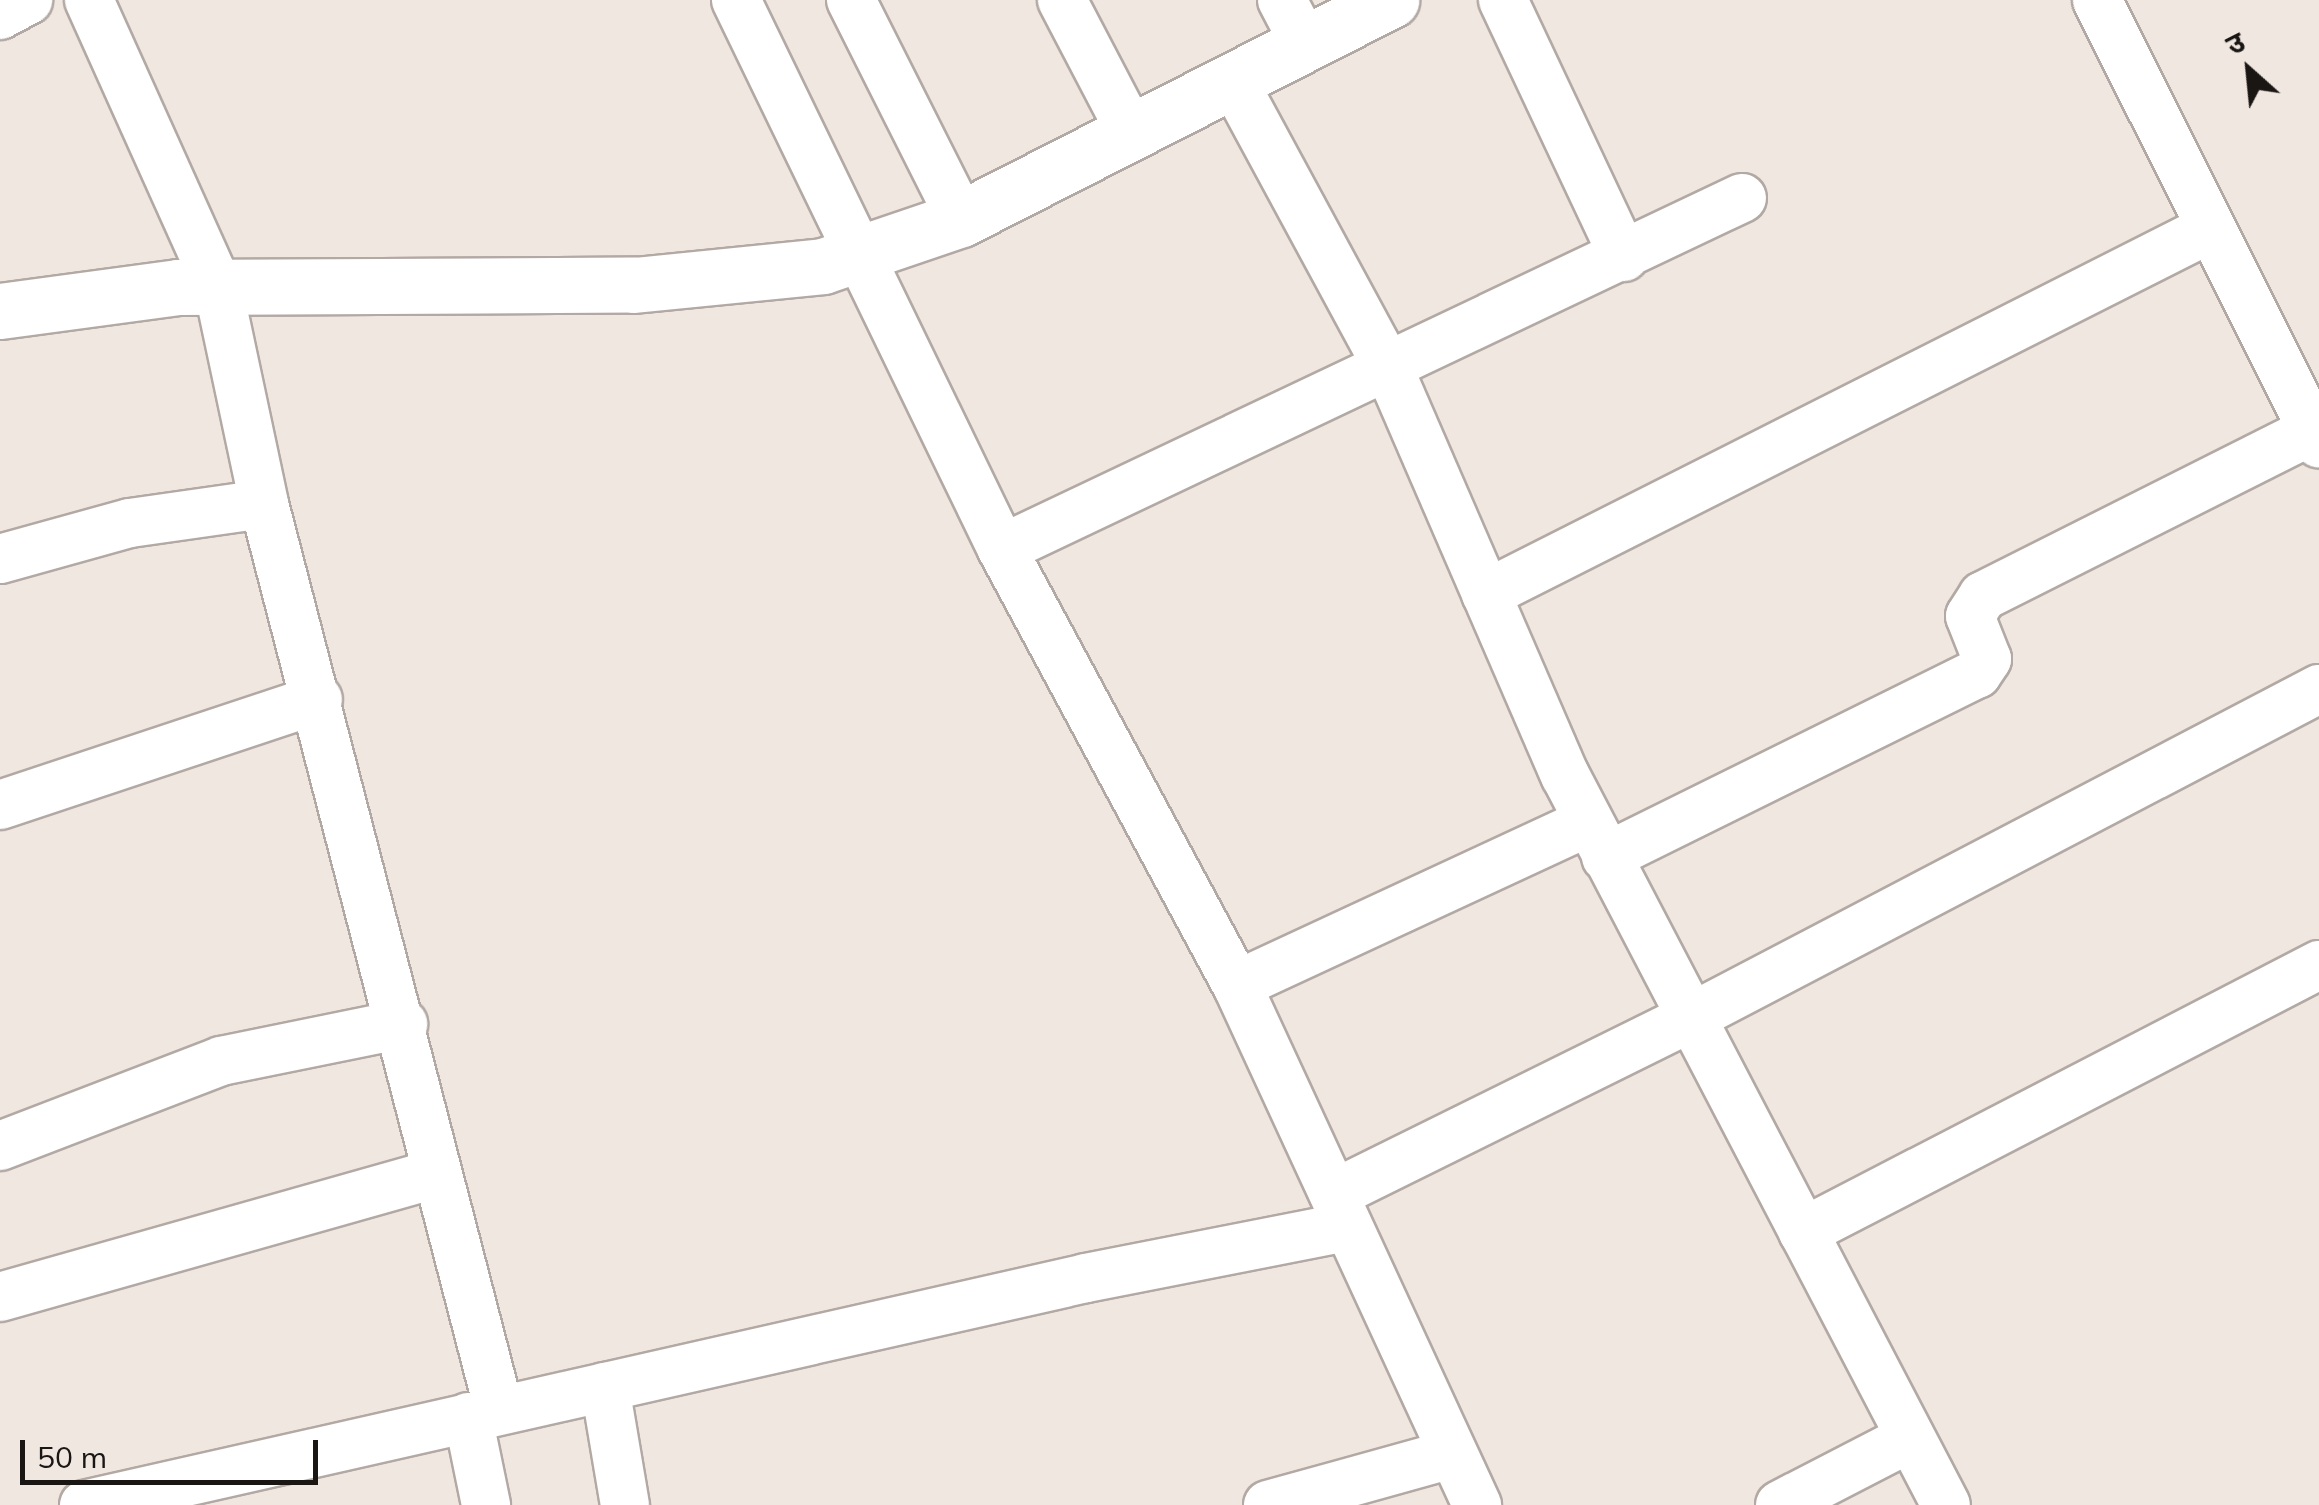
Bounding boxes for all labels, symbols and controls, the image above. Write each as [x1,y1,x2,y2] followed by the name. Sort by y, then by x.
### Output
[2199,20,2299,120] north arrow
[2220,24,2250,62] text: उ
[25,1420,322,1482] scale bar
[37,1438,107,1476] text: 50 m

